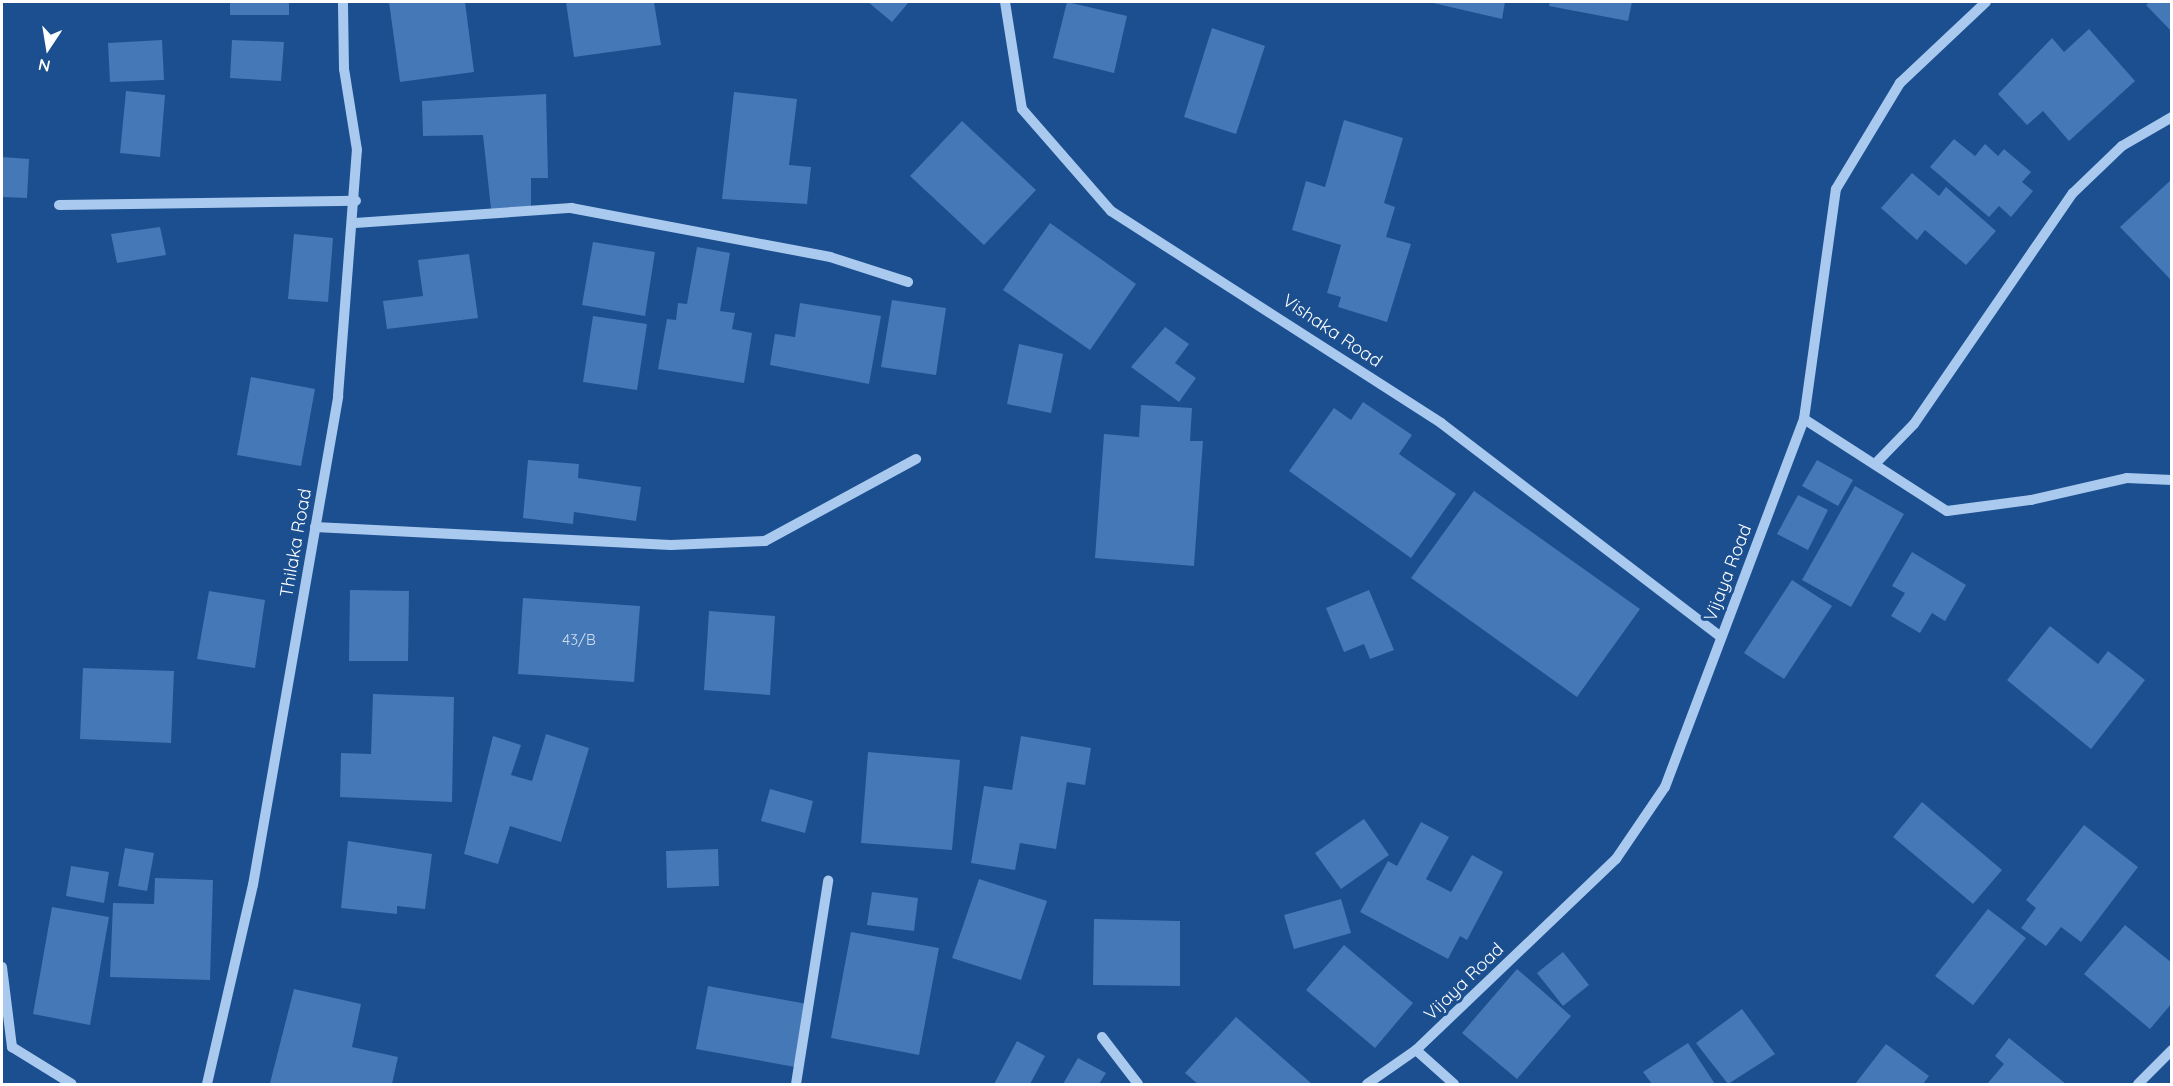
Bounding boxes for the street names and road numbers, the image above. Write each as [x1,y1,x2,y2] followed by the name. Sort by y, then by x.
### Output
[1278,290,1386,372] street label: Vishaka Road
[276,487,316,599] street label: Thilaka Road
[1700,521,1756,625] street label: Vijaya Road
[1420,939,1508,1025] street label: Vijaya Road

